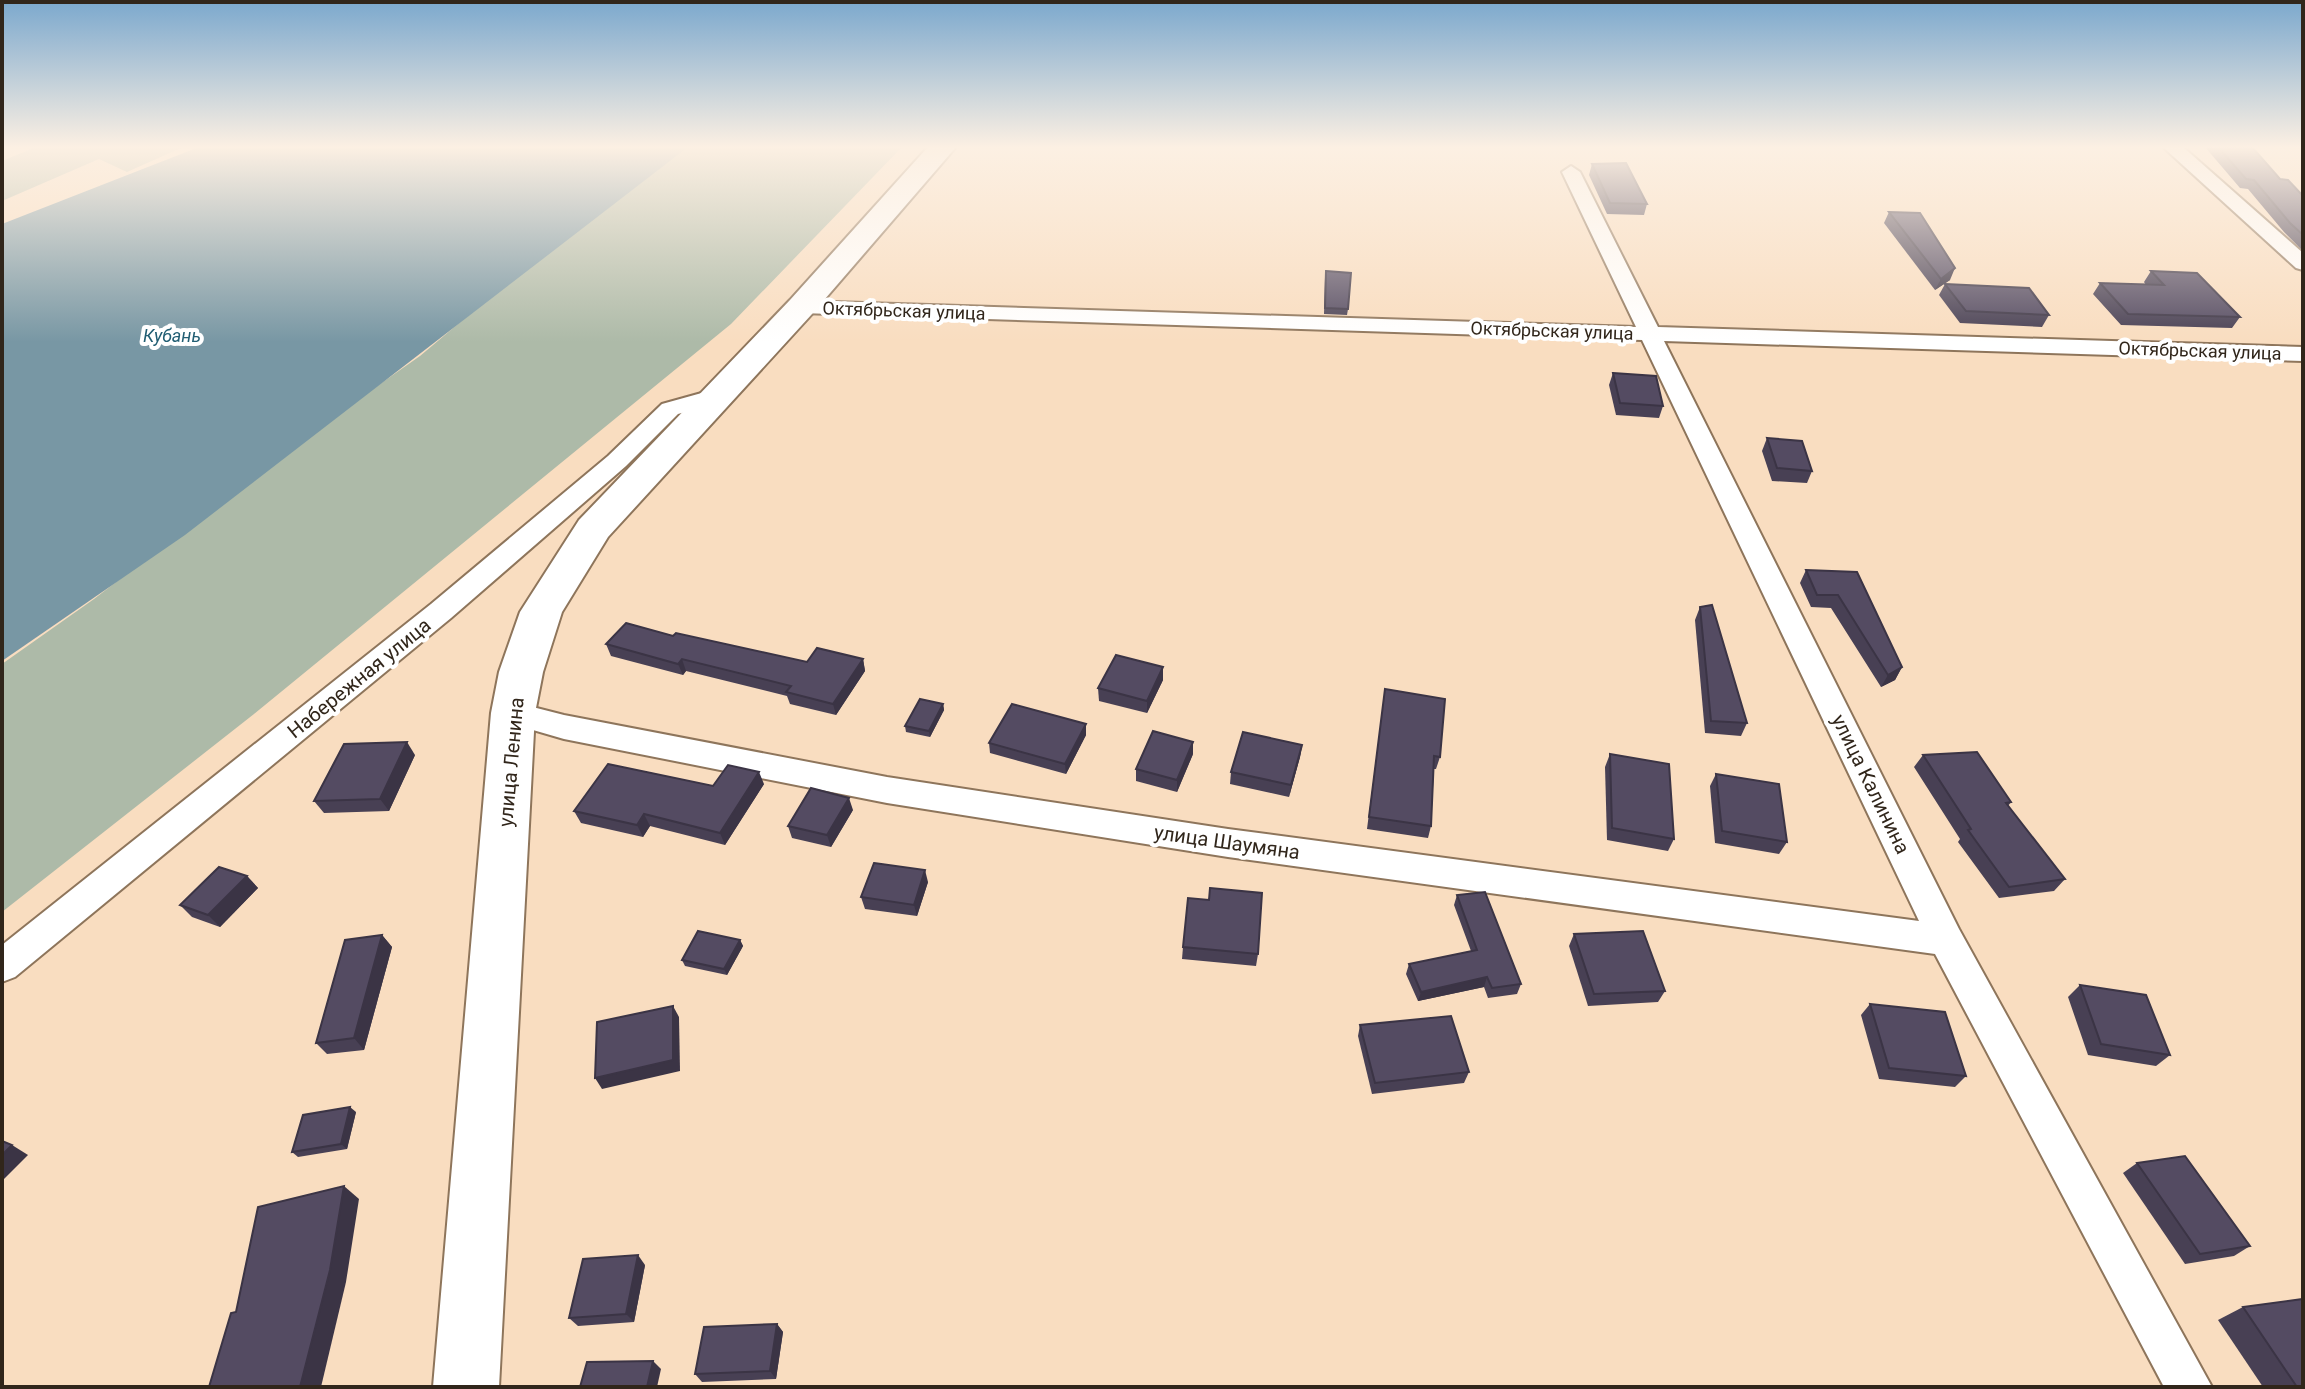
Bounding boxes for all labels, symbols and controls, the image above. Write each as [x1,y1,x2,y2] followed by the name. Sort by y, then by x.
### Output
[822,297,986,324] street label: Октябрьская улица
[1470,317,1634,344] street label: Октябрьская улица
[143,325,201,346] water label: Кубань
[2118,337,2282,364] street label: Октябрьская улица
[283,613,435,743] street label: Набережная улица
[493,696,529,828] street label: улица Ленина
[1827,710,1915,858] street label: улица Калинина
[1152,820,1302,864] street label: улица Шаумяна

